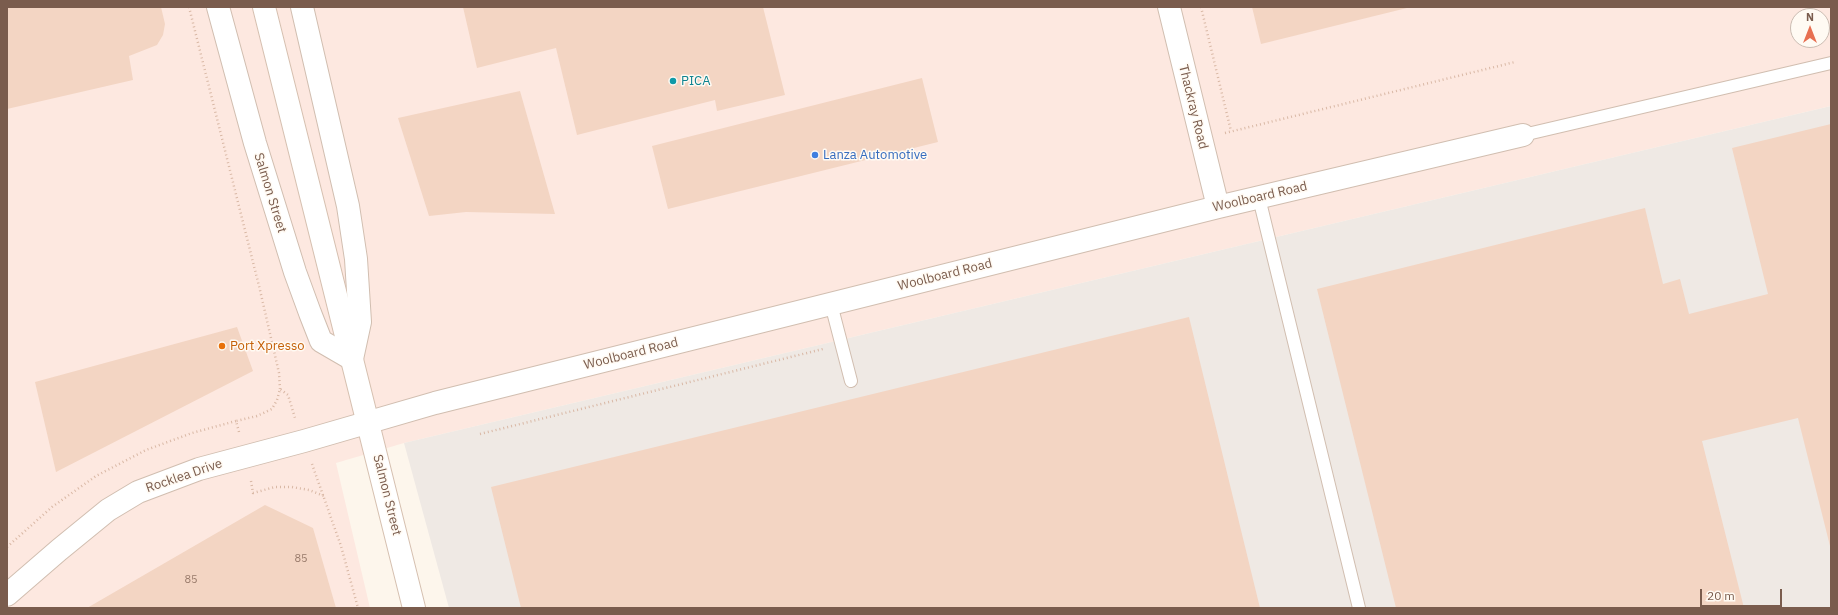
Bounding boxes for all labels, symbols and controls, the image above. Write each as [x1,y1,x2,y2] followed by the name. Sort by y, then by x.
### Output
[1790,8,1830,48] north arrow
[1806,10,1814,24] text: N
[1175,63,1211,151] street label: Thackray Road
[681,73,710,89] place label: PICA
[668,76,678,86] marker: PICA
[823,147,927,163] place label: Lanza Automotive
[810,150,820,160] marker: Lanza Automotive
[250,151,290,235] street label: Salmon Street
[1211,179,1309,215] street label: Woolboard Road
[896,256,994,294] street label: Woolboard Road
[582,335,680,373] street label: Woolboard Road
[230,338,305,354] place label: Port Xpresso
[217,341,227,351] marker: Port Xpresso
[369,453,405,537] street label: Salmon Street
[144,456,224,496] street label: Rocklea Drive
[294,552,308,566] house number: 85
[184,573,198,587] house number: 85
[1702,581,1784,607] scale bar
[1707,588,1735,603] text: 20 m

